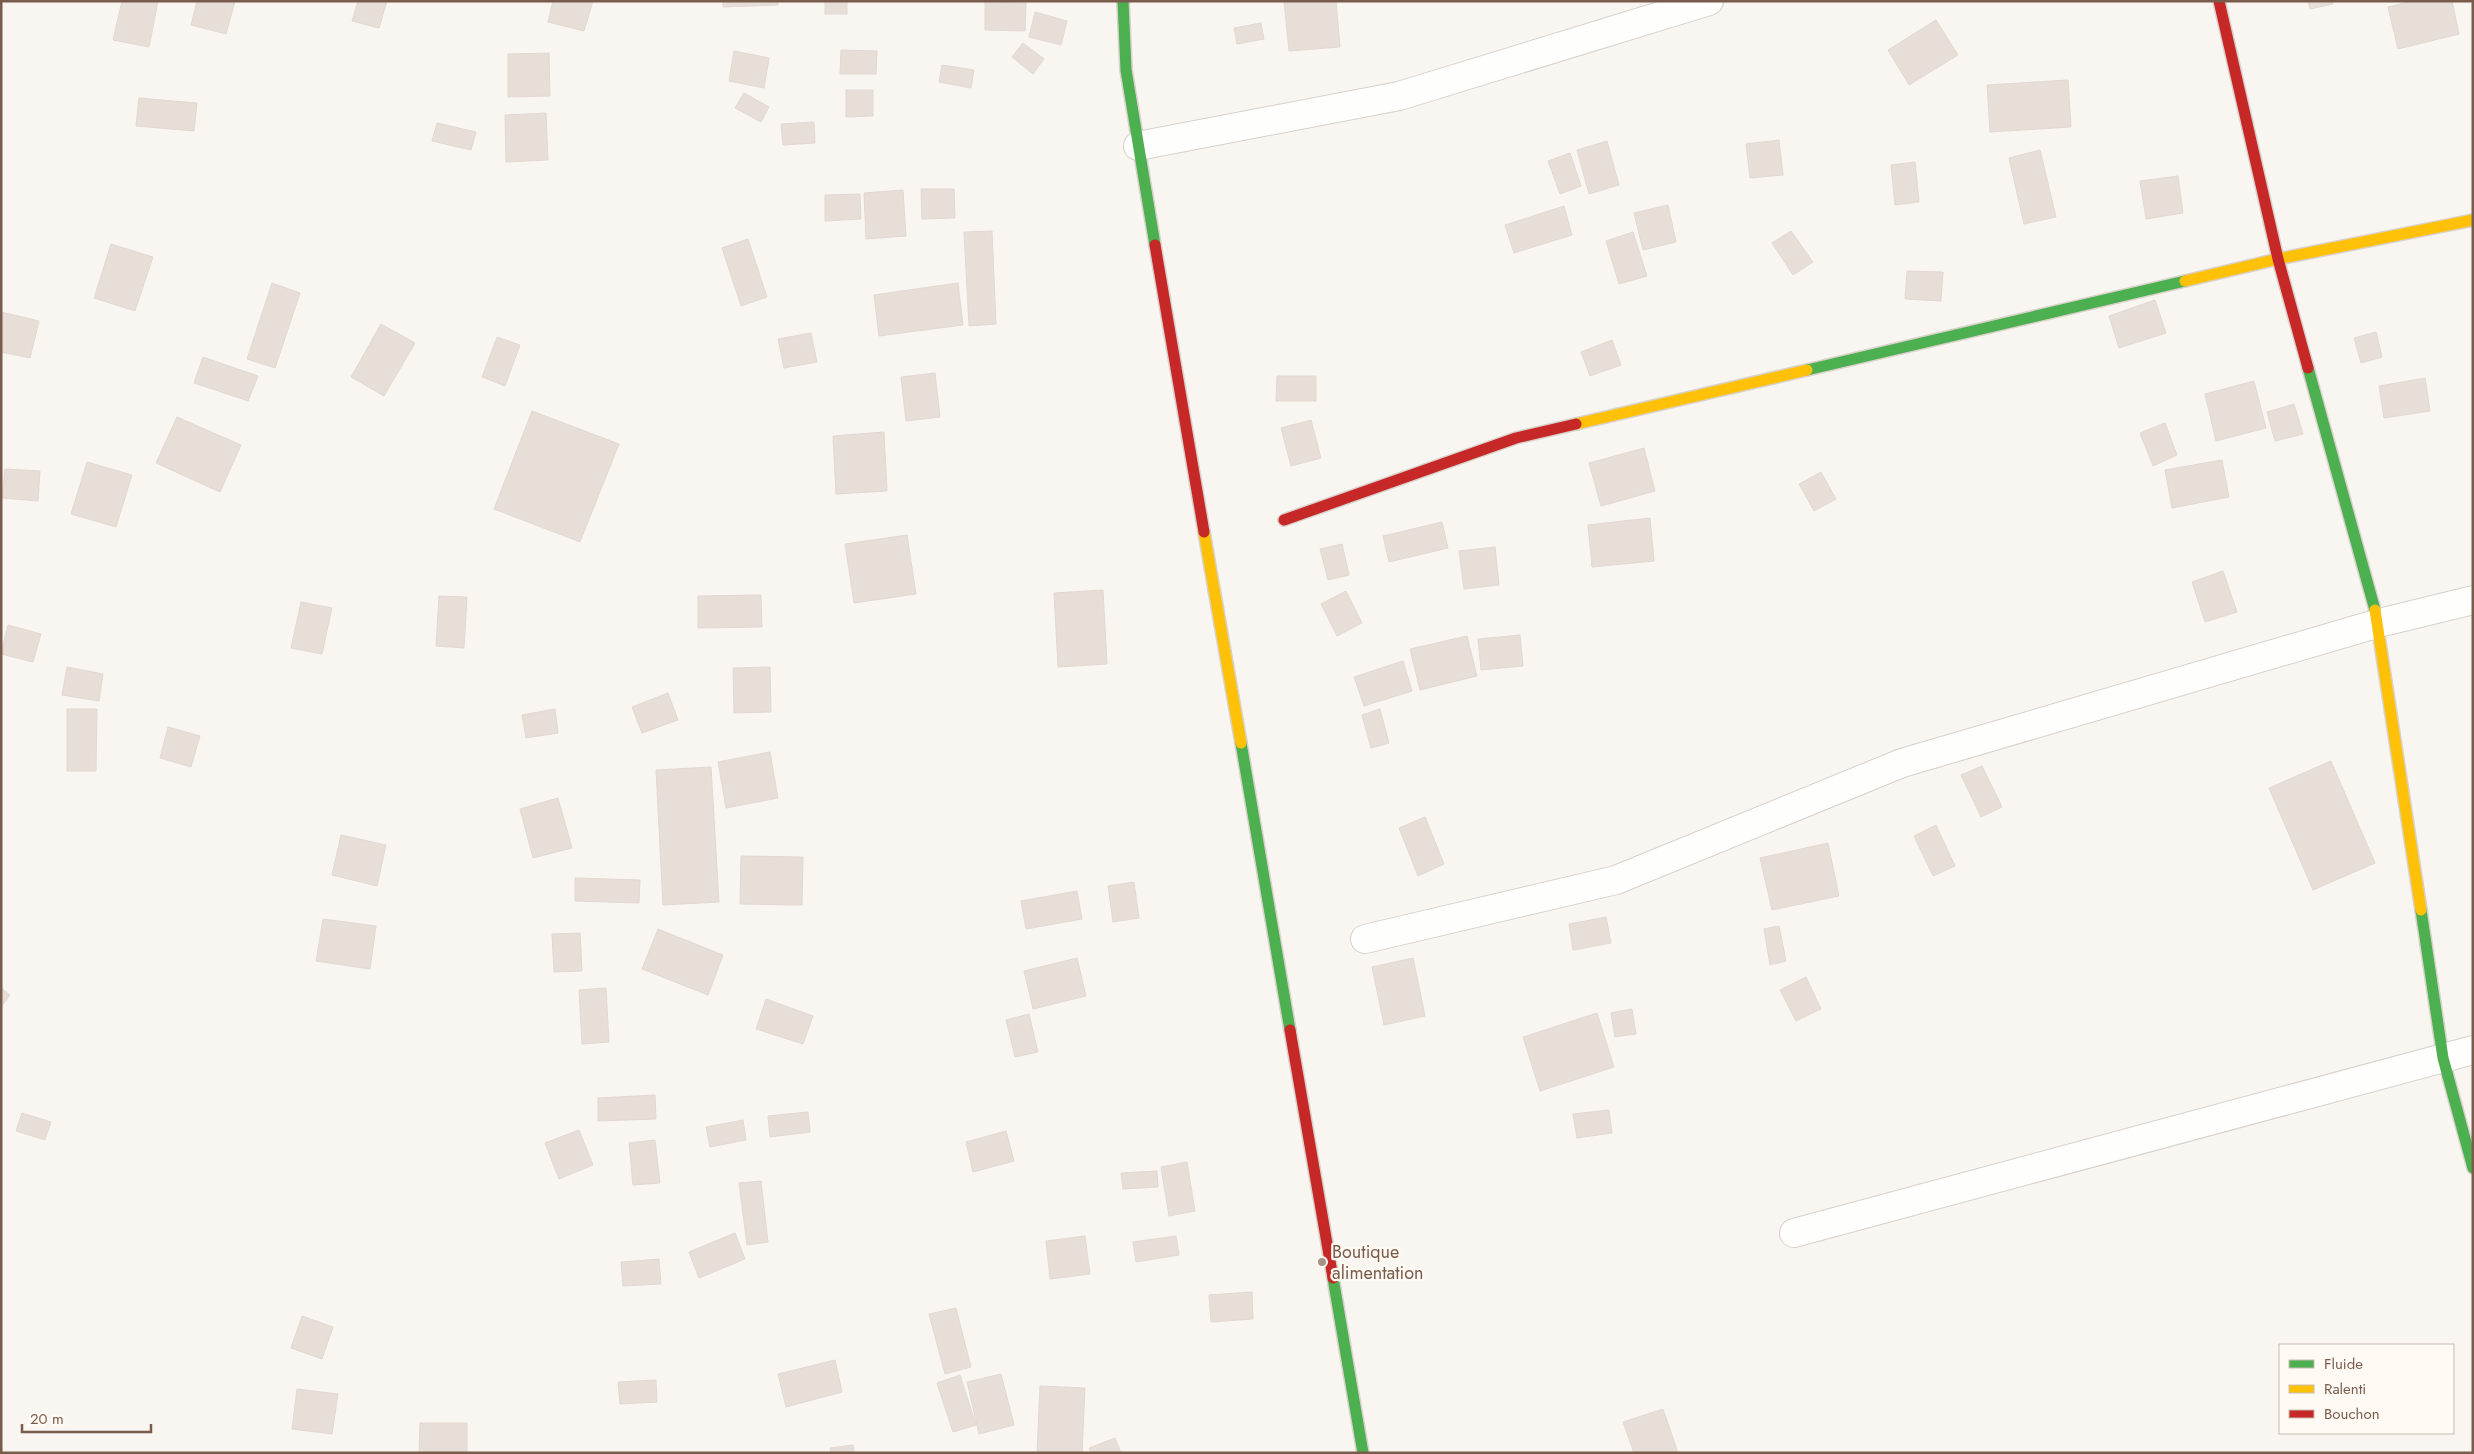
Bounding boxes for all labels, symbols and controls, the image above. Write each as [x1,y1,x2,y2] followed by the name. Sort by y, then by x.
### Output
[1332,1239,1424,1286] place label: Boutique alimentation
[1316,1256,1328,1268] marker: Boutique alimentation
[2279,1344,2454,1434] legend
[2324,1353,2363,1375] text: Fluide
[2324,1378,2366,1400] text: Ralenti
[22,1402,151,1434] scale bar
[2324,1403,2380,1425] text: Bouchon
[30,1408,64,1430] text: 20 m

